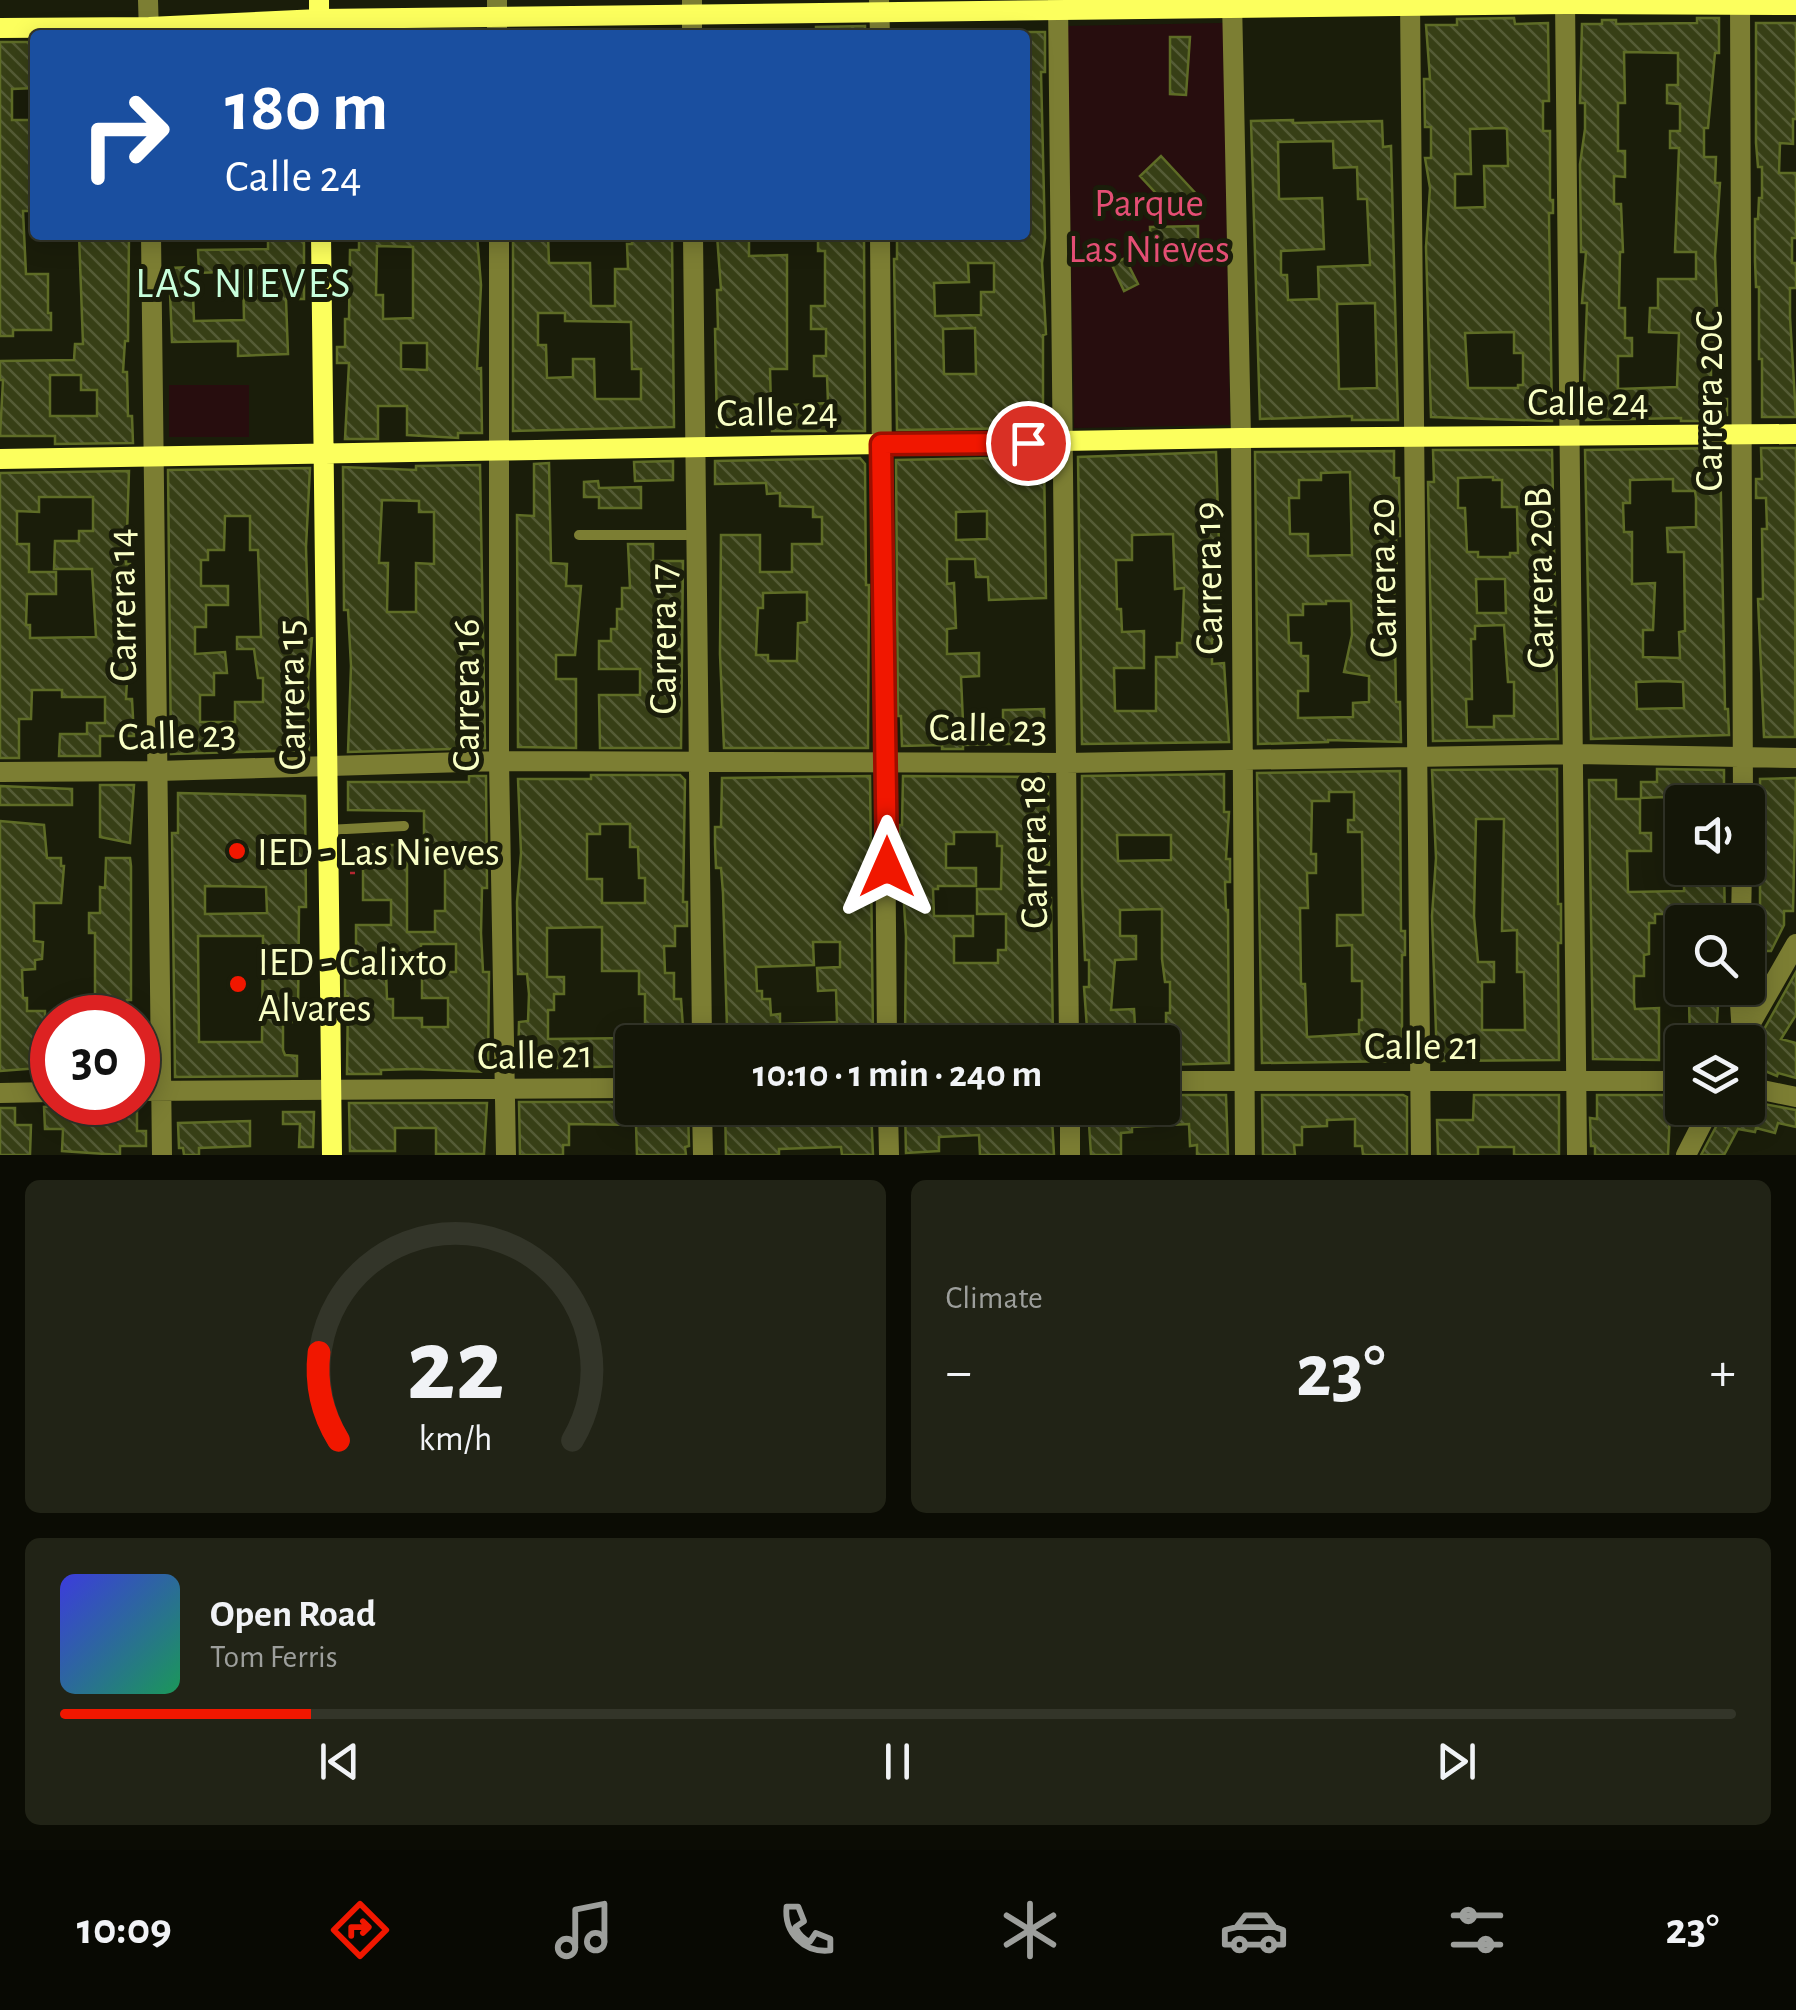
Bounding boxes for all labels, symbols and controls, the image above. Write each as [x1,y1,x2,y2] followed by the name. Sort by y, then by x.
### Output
[60,70,190,200] icon: right
[225,73,388,143] text: 180 m
[225,155,362,200] text: Calle 24
[1068,184,1230,270] park label: Parque Las Nieves
[135,263,353,305] district label: LAS NIEVES
[1690,311,1730,491] street label: Carrera 20C
[1527,383,1649,423] street label: Calle 24
[716,392,838,434] street label: Calle 24
[986,401,1071,486] pin
[1001,416,1056,471] icon: arrive
[1518,487,1562,669] street label: Carrera 20B
[1362,498,1404,658] street label: Carrera 20
[1188,501,1230,655] street label: Carrera 19
[102,528,144,682] street label: Carrera 14
[644,563,684,715] street label: Carrera 17
[447,618,487,772] street label: Carrera 16
[271,619,313,771] street label: Carrera 15
[928,708,1048,750] street label: Calle 23
[117,714,237,758] street label: Calle 23
[1013,775,1055,929] street label: Carrera 18
[1665,785,1765,1125] map controls
[1665,785,1765,885] button: sound
[835,815,939,919] position arrow
[257,833,500,873] place label: IED - Las Nieves
[226,840,248,862] marker: IED - Las Nieves
[1665,905,1765,1005] button: search
[258,943,447,1029] place label: IED - Calixto Alvares
[227,973,249,995] marker: IED - Calixto Alvares
[30,995,160,1125] speed limit sign: 30
[1665,1025,1765,1125] button: layers
[1364,1027,1480,1067] street label: Calle 21
[477,1035,593,1077] street label: Calle 21
[753,1056,1042,1094] text: 10:10 · 1 min · 240 m
[946,1282,1043,1314] text: Climate
[406,1315,504,1419] text: 22
[1296,1335,1386,1410] text: 23°
[946,1345,972,1400] text: −
[1710,1345,1736,1400] text: +
[418,1421,492,1457] text: km/h
[210,1596,376,1634] text: Open Road
[210,1641,338,1673] text: Tom Ferris
[312,1734,367,1789] icon: previous
[870,1734,925,1789] icon: pause
[1429,1734,1484,1789] icon: next
[325,1895,395,1965] icon: directions
[549,1895,619,1965] icon: music
[772,1895,842,1965] icon: phone
[995,1895,1065,1965] icon: climate
[1219,1895,1289,1965] icon: car
[1442,1895,1512,1965] icon: filters
[77,1907,172,1952] text: 10:09
[1665,1907,1719,1952] text: 23°

